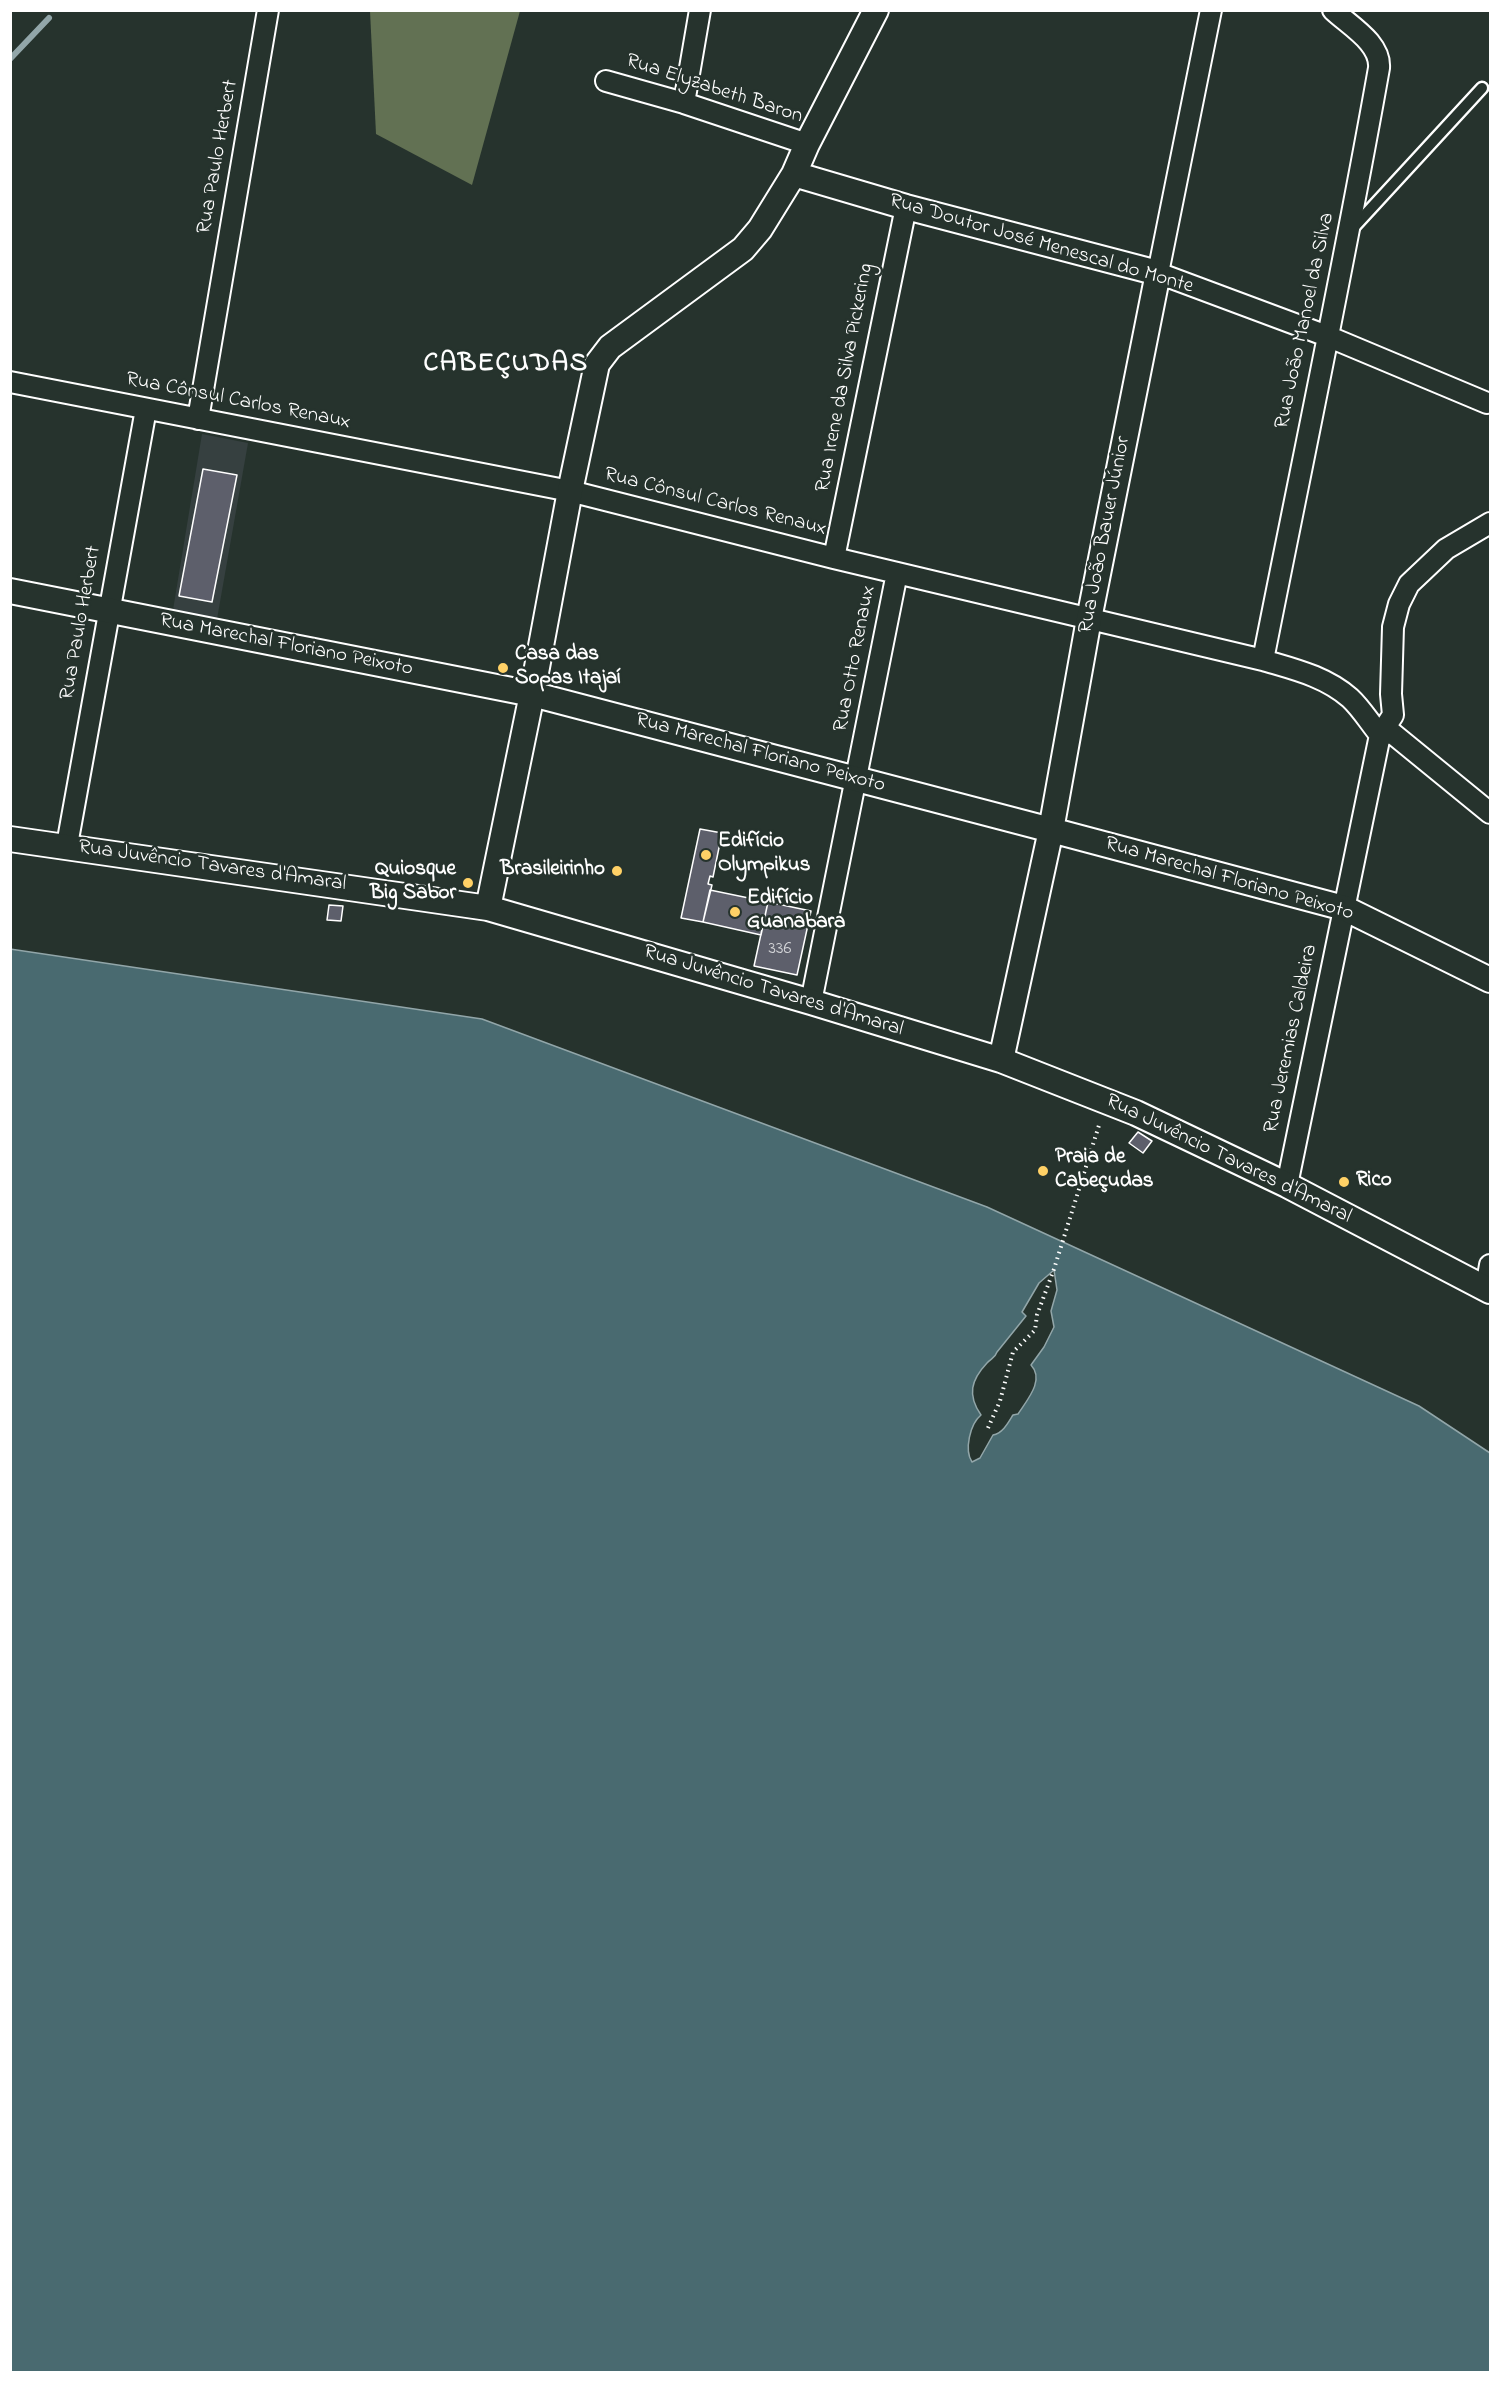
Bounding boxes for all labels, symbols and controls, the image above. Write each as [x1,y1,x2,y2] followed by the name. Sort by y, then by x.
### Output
[622,50,806,130] street label: Rua Elyzabeth Baron
[193,78,245,236] street label: Rua Paulo Herbert
[886,189,1196,301] street label: Rua Doutor José Menescal do Monte
[1271,211,1341,431] street label: Rua João Manoel da Silva
[811,261,881,495] street label: Rua Irene da Silva Pickering
[423,350,589,382] district label: CABEÇUDAS
[124,368,352,436] street label: Rua Cônsul Carlos Renaux
[1075,434,1137,636] street label: Rua João Bauer Júnior
[601,463,829,543] street label: Rua Cônsul Carlos Renaux
[56,544,108,702] street label: Rua Paulo Herbert
[829,584,883,734] street label: Rua Otto Renaux
[157,609,415,683] street label: Rua Marechal Floriano Peixoto
[515,643,621,693] place label: Casa das Sopas Itajaí
[496,661,510,675] marker: Casa das Sopas Itajaí
[632,709,888,799] street label: Rua Marechal Floriano Peixoto
[718,830,810,880] place label: Edifício Olympikus
[1102,832,1356,928] street label: Rua Marechal Floriano Peixoto
[77,836,347,898] street label: Rua Juvêncio Tavares d'Amaral
[699,848,713,862] marker: Edifício Olympikus
[370,858,456,908] place label: Quiosque Big Sabor
[500,858,605,884] place label: Brasileirinho
[610,864,624,878] marker: Brasileirinho
[461,876,475,890] marker: Quiosque Big Sabor
[747,887,845,937] place label: Edifício Guanabara
[728,905,742,919] marker: Edifício Guanabara
[769,939,791,961] house number: 336
[640,940,906,1044] street label: Rua Juvêncio Tavares d'Amaral
[1260,942,1324,1136] street label: Rua Jeremias Caldeira
[1101,1089,1355,1231] street label: Rua Juvêncio Tavares d'Amaral
[1055,1146,1153,1196] place label: Praia de Cabeçudas
[1036,1164,1050,1178] marker: Praia de Cabeçudas
[1356,1169,1392,1195] place label: Rico
[1337,1175,1351,1189] marker: Rico

